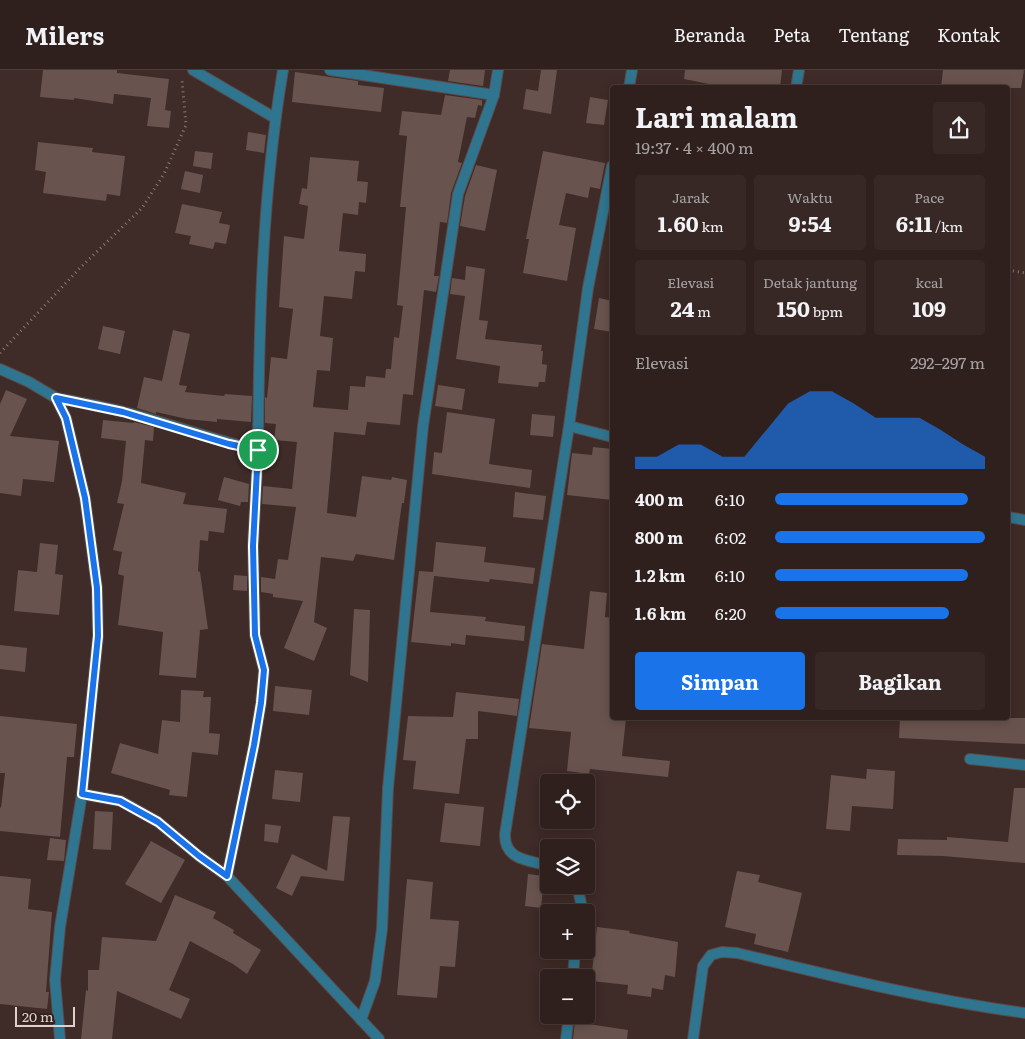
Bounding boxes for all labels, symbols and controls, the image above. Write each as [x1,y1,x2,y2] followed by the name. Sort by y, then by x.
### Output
[25,17,104,52] text: Milers
[674,21,745,48] text: Beranda
[773,21,810,48] text: Peta
[838,21,909,48] text: Tentang
[937,21,1000,48] text: Kontak
[635,95,798,137] text: Lari malam
[933,102,985,154] button: share
[635,135,754,159] text: 19:37 · 4 × 400 m
[672,187,709,207] text: Jarak
[787,187,833,207] text: Waktu
[914,187,944,207] text: Pace
[658,207,699,238] text: 1.60
[788,207,832,238] text: 9:54
[896,207,932,238] text: 6:11
[699,216,723,236] text: km
[932,216,963,236] text: /km
[667,272,714,292] text: Elevasi
[763,272,857,292] text: Detak jantung
[916,272,943,292] text: kcal
[670,292,694,323] text: 24
[777,292,810,323] text: 150
[912,292,946,323] text: 109
[694,301,711,321] text: m
[810,301,843,321] text: bpm
[635,350,689,374] text: Elevasi
[910,350,985,374] text: 292–297 m
[237,429,279,471] pin
[244,436,272,464] icon: arrive
[635,487,684,511] text: 400 m
[715,487,745,511] text: 6:10
[635,525,683,549] text: 800 m
[715,525,746,549] text: 6:02
[635,563,685,587] text: 1.2 km
[715,563,745,587] text: 6:10
[635,601,686,625] text: 1.6 km
[715,601,746,625] text: 6:20
[635,652,805,710] button: Simpan
[815,652,985,710] button: Bagikan
[540,774,595,1024] map controls
[540,774,595,829] button: locate
[540,839,595,894] button: layers
[540,904,595,959] button: +
[540,969,595,1024] button: −
[15,1004,75,1027] scale bar
[22,1006,54,1026] text: 20 m

